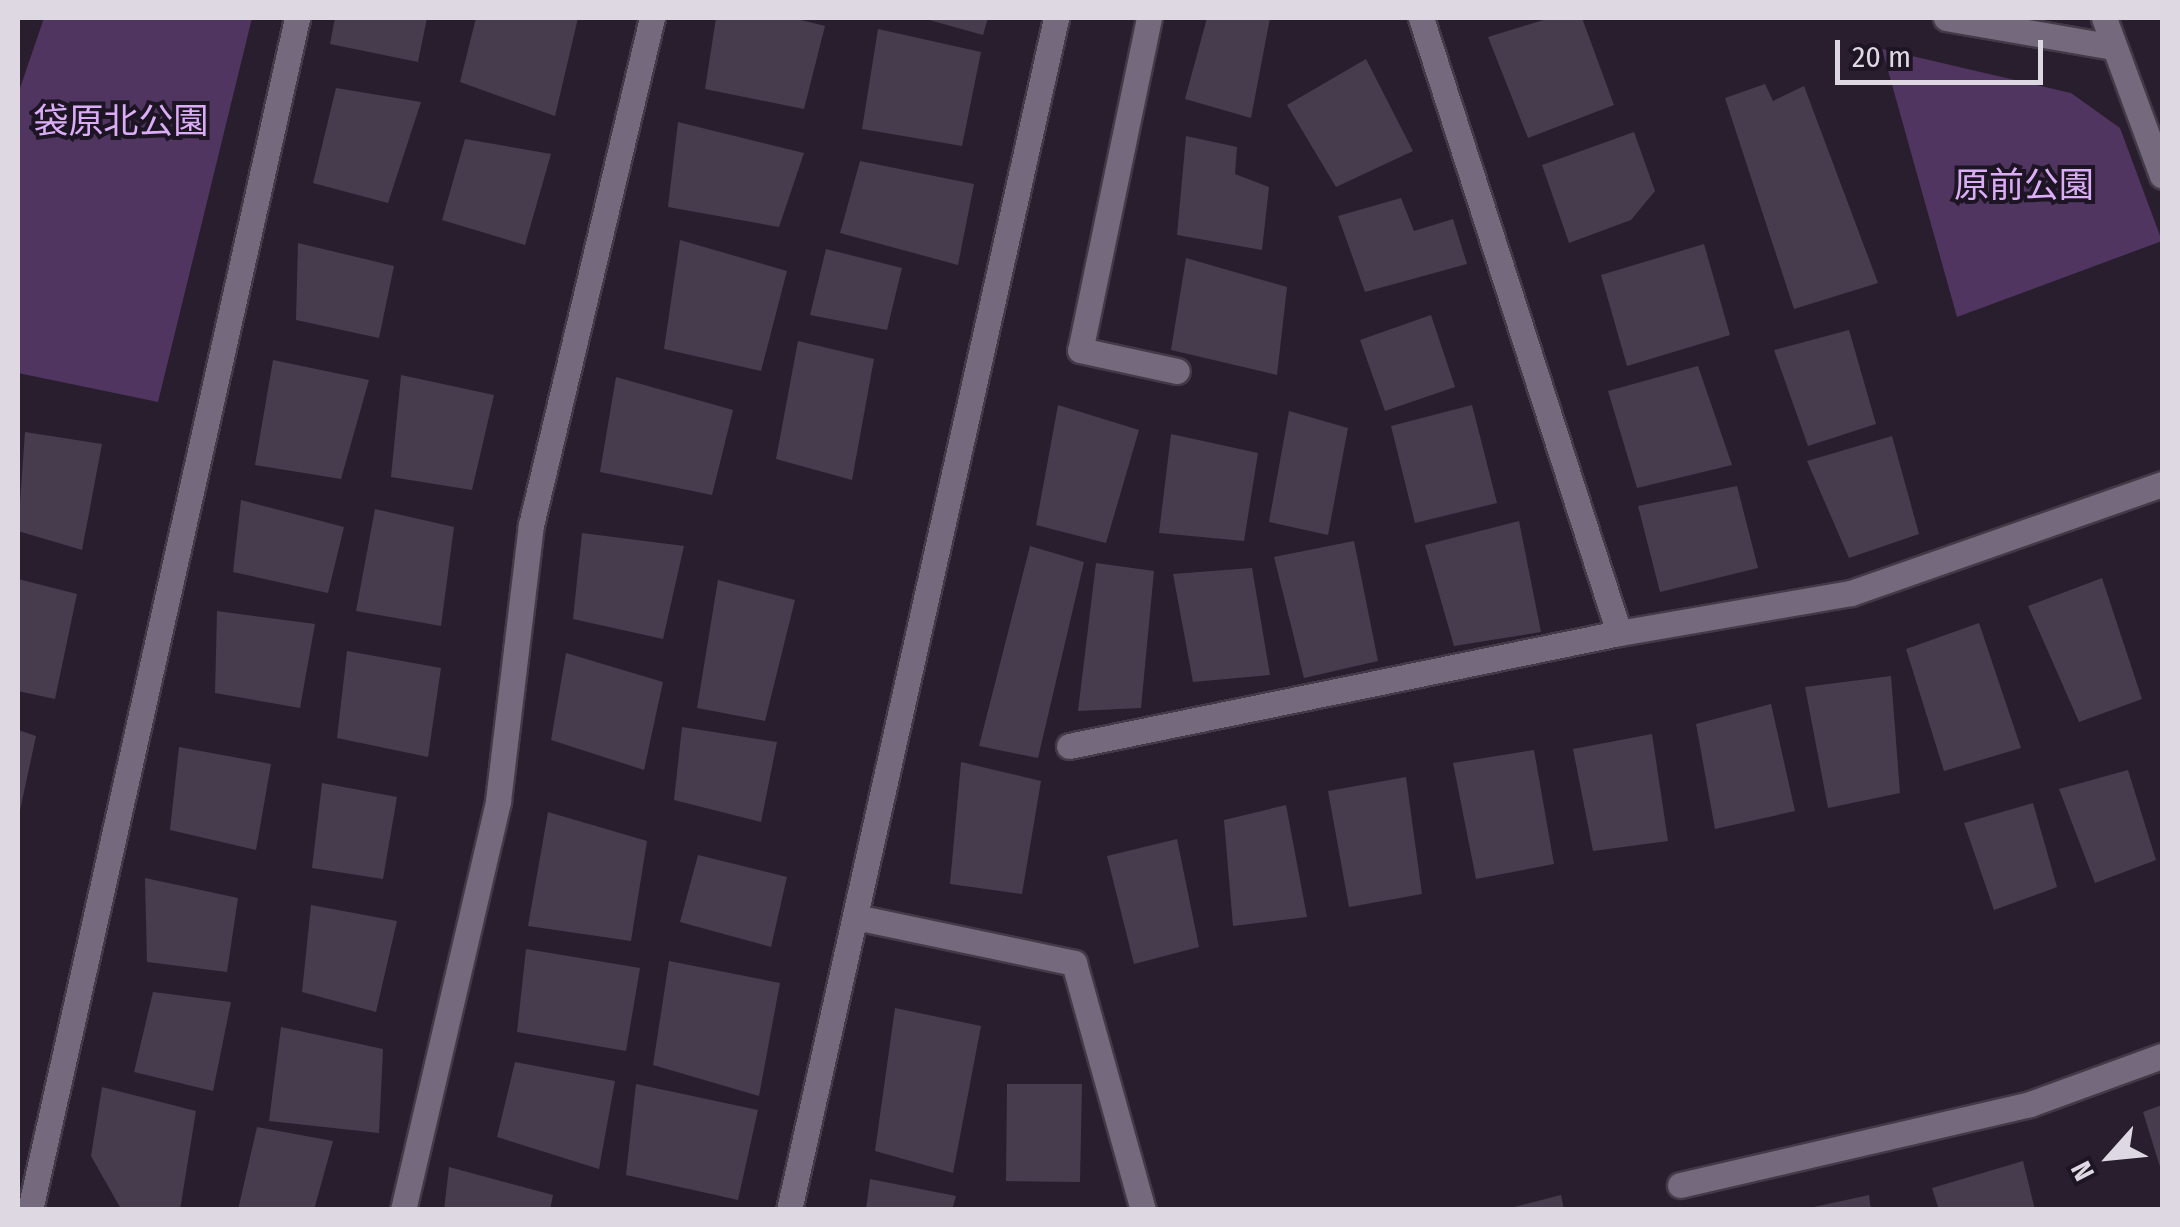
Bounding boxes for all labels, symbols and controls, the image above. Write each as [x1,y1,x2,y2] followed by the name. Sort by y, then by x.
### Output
[1840,20,2048,82] scale bar
[1852,39,1911,75] text: 20 m
[34,100,208,142] park label: 袋原北公園
[1954,164,2094,206] park label: 原前公園
[2060,1107,2160,1207] north arrow
[2064,1156,2101,1186] text: N

